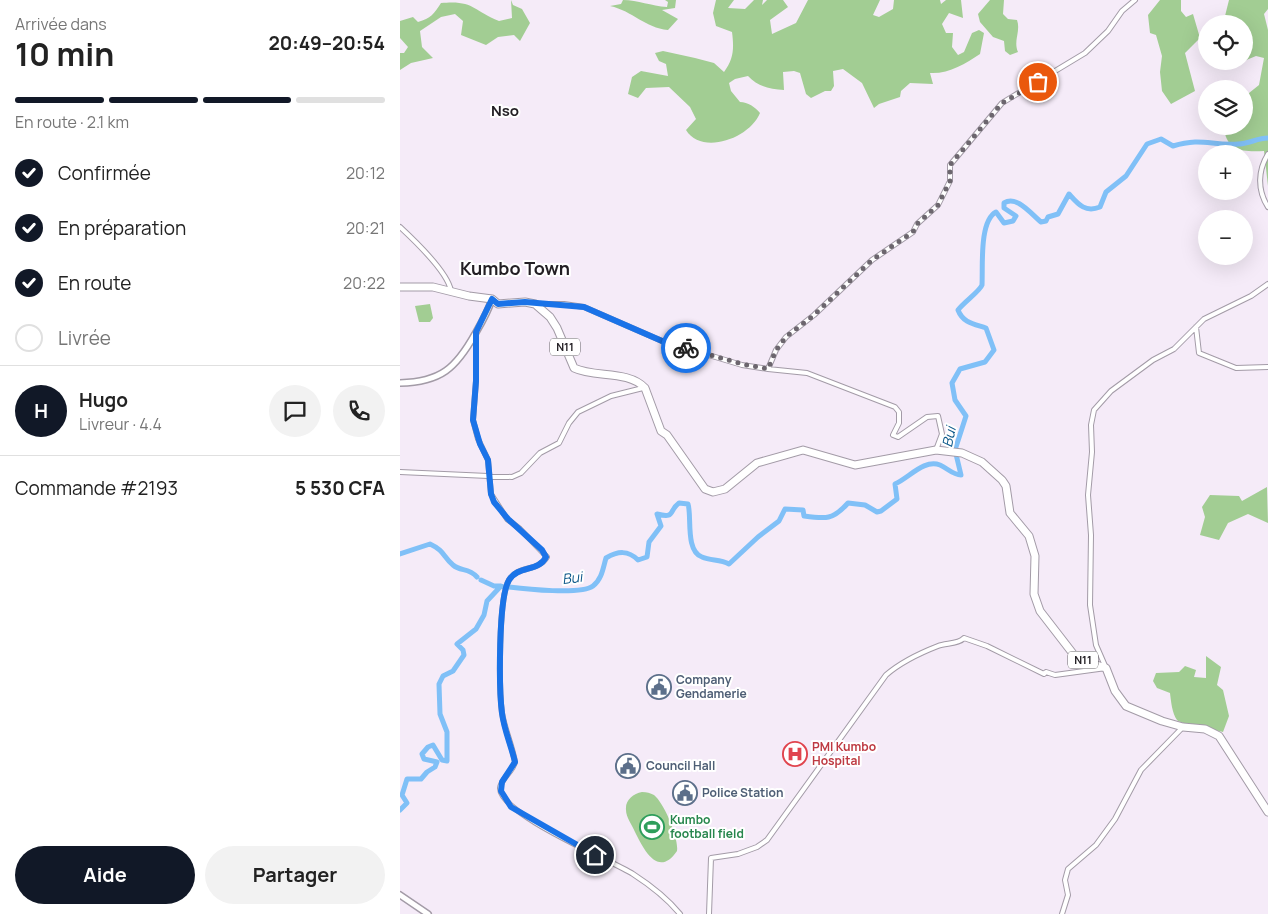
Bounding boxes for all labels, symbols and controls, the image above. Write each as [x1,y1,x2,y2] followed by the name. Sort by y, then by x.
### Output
[15,13,107,35] text: Arrivée dans
[1198,15,1253,265] map controls
[1198,15,1253,70] button: locate
[269,30,385,56] text: 20:49–20:54
[15,32,114,76] text: 10 min
[1017,61,1059,103] pin
[1024,68,1052,96] icon: bag
[1198,80,1253,135] button: layers
[491,100,519,121] district label: Nso
[15,111,129,133] text: En route · 2.1 km
[1198,145,1253,200] button: +
[15,159,43,187] icon: check
[58,160,151,186] text: Confirmée
[346,162,385,184] text: 20:12
[1198,210,1253,265] button: −
[15,214,43,242] icon: check
[58,215,186,241] text: En préparation
[346,217,385,239] text: 20:21
[460,256,570,280] district label: Kumbo Town
[15,269,43,297] icon: check
[58,270,131,296] text: En route
[343,272,385,294] text: 20:22
[661,323,711,373] courier
[58,325,111,351] text: Livrée
[672,334,700,362] icon: bike
[550,338,580,356] road number: N11
[269,385,321,437] button: chat
[333,385,385,437] button: phone
[79,387,128,413] text: Hugo
[34,398,48,424] text: H
[79,413,162,435] text: Livreur · 4.4
[937,423,960,449] water label: Bui
[15,475,178,501] text: Commande #2193
[295,475,385,501] text: 5 530 CFA
[561,566,585,588] water label: Bui
[1068,652,1098,668] road number: N11
[676,671,747,702] place label: Company Gendamerie
[646,674,672,700] public building icon: Company Gendamerie
[812,738,876,769] place label: PMI Kumbo Hospital
[782,741,808,767] hospital icon: PMI Kumbo Hospital
[615,753,641,779] public building icon: Council Hall
[646,757,715,774] place label: Council Hall
[672,780,698,806] public building icon: Police Station
[702,784,784,801] place label: Police Station
[670,811,744,842] place label: Kumbo football field
[639,814,665,840] sports icon: Kumbo football field
[574,834,616,876] pin
[581,841,609,869] icon: home
[15,846,195,904] button: Aide
[205,846,385,904] button: Partager

